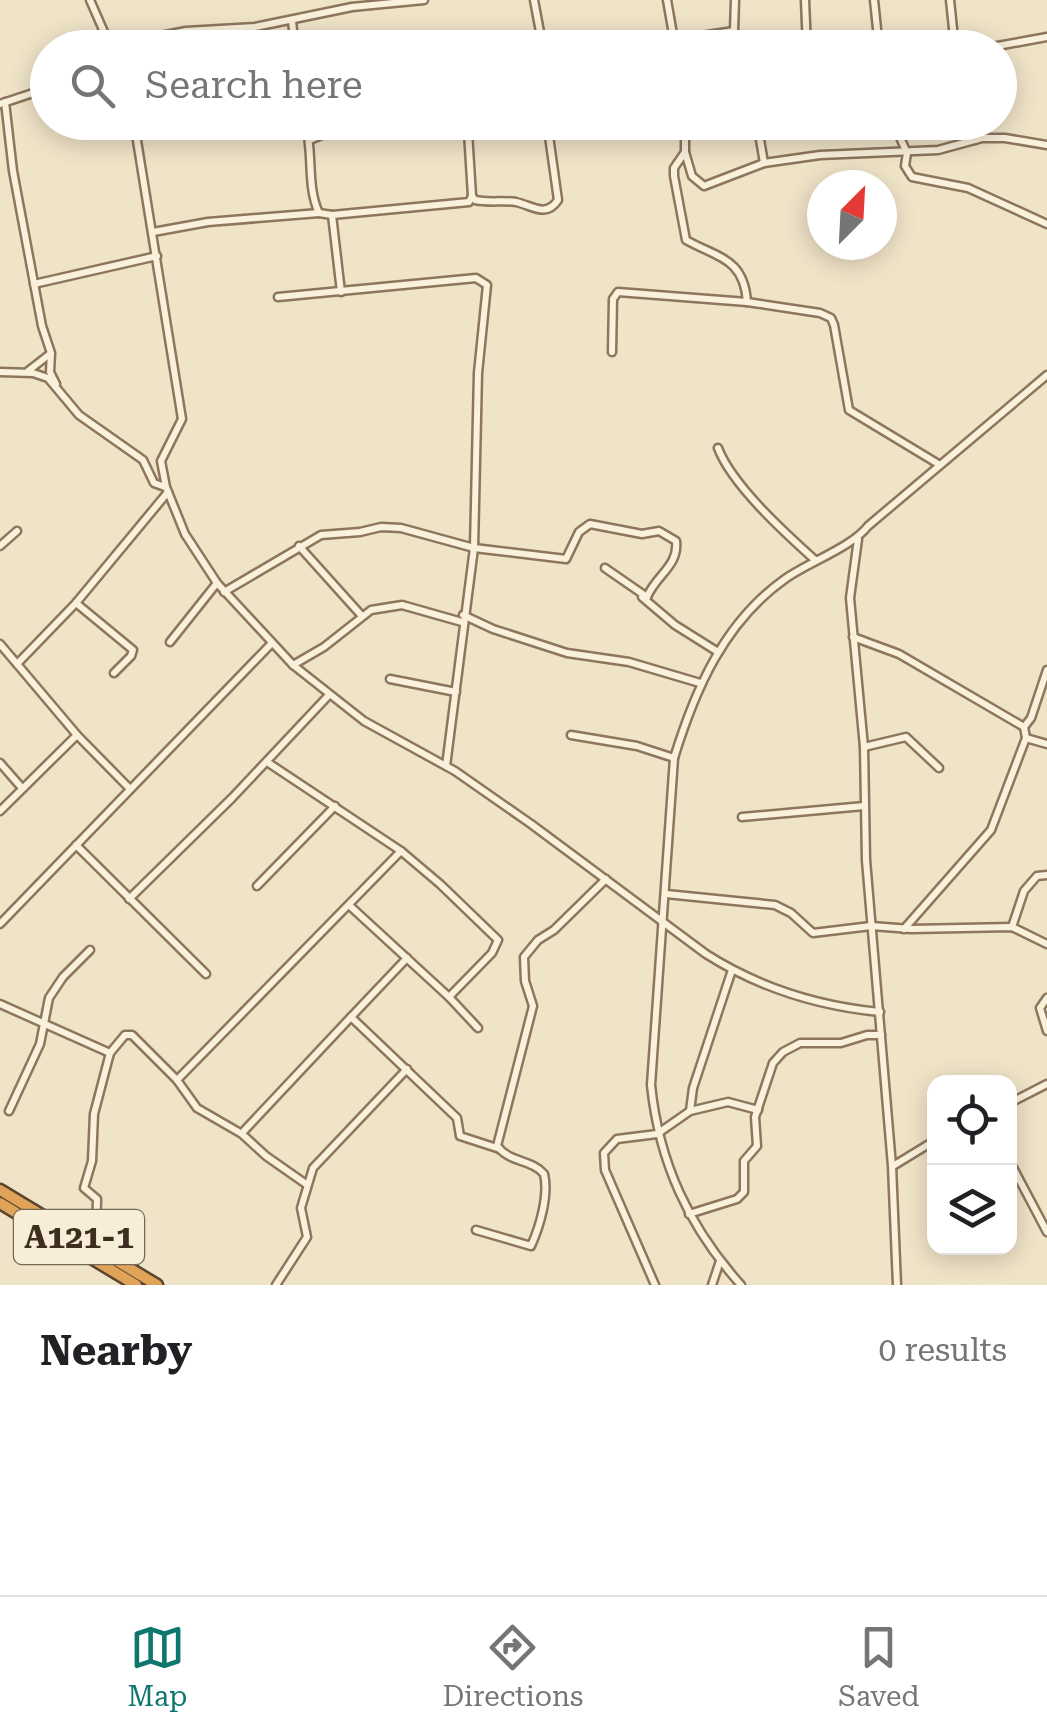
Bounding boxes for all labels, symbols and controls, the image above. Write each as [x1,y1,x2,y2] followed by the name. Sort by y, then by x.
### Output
[30,30,1017,140] search box
[65,58,120,113] icon: search
[145,63,363,107] text: Search here
[807,170,897,260] north arrow
[927,1075,1017,1255] map controls
[927,1075,1017,1165] button: locate
[927,1165,1017,1255] button: layers
[14,1210,144,1264] road number: A121-1
[40,1326,192,1375] text: Nearby
[879,1331,1007,1369] text: 0 results
[128,1620,187,1713] tab: Map
[442,1620,583,1713] tab: Directions
[838,1620,920,1713] tab: Saved

